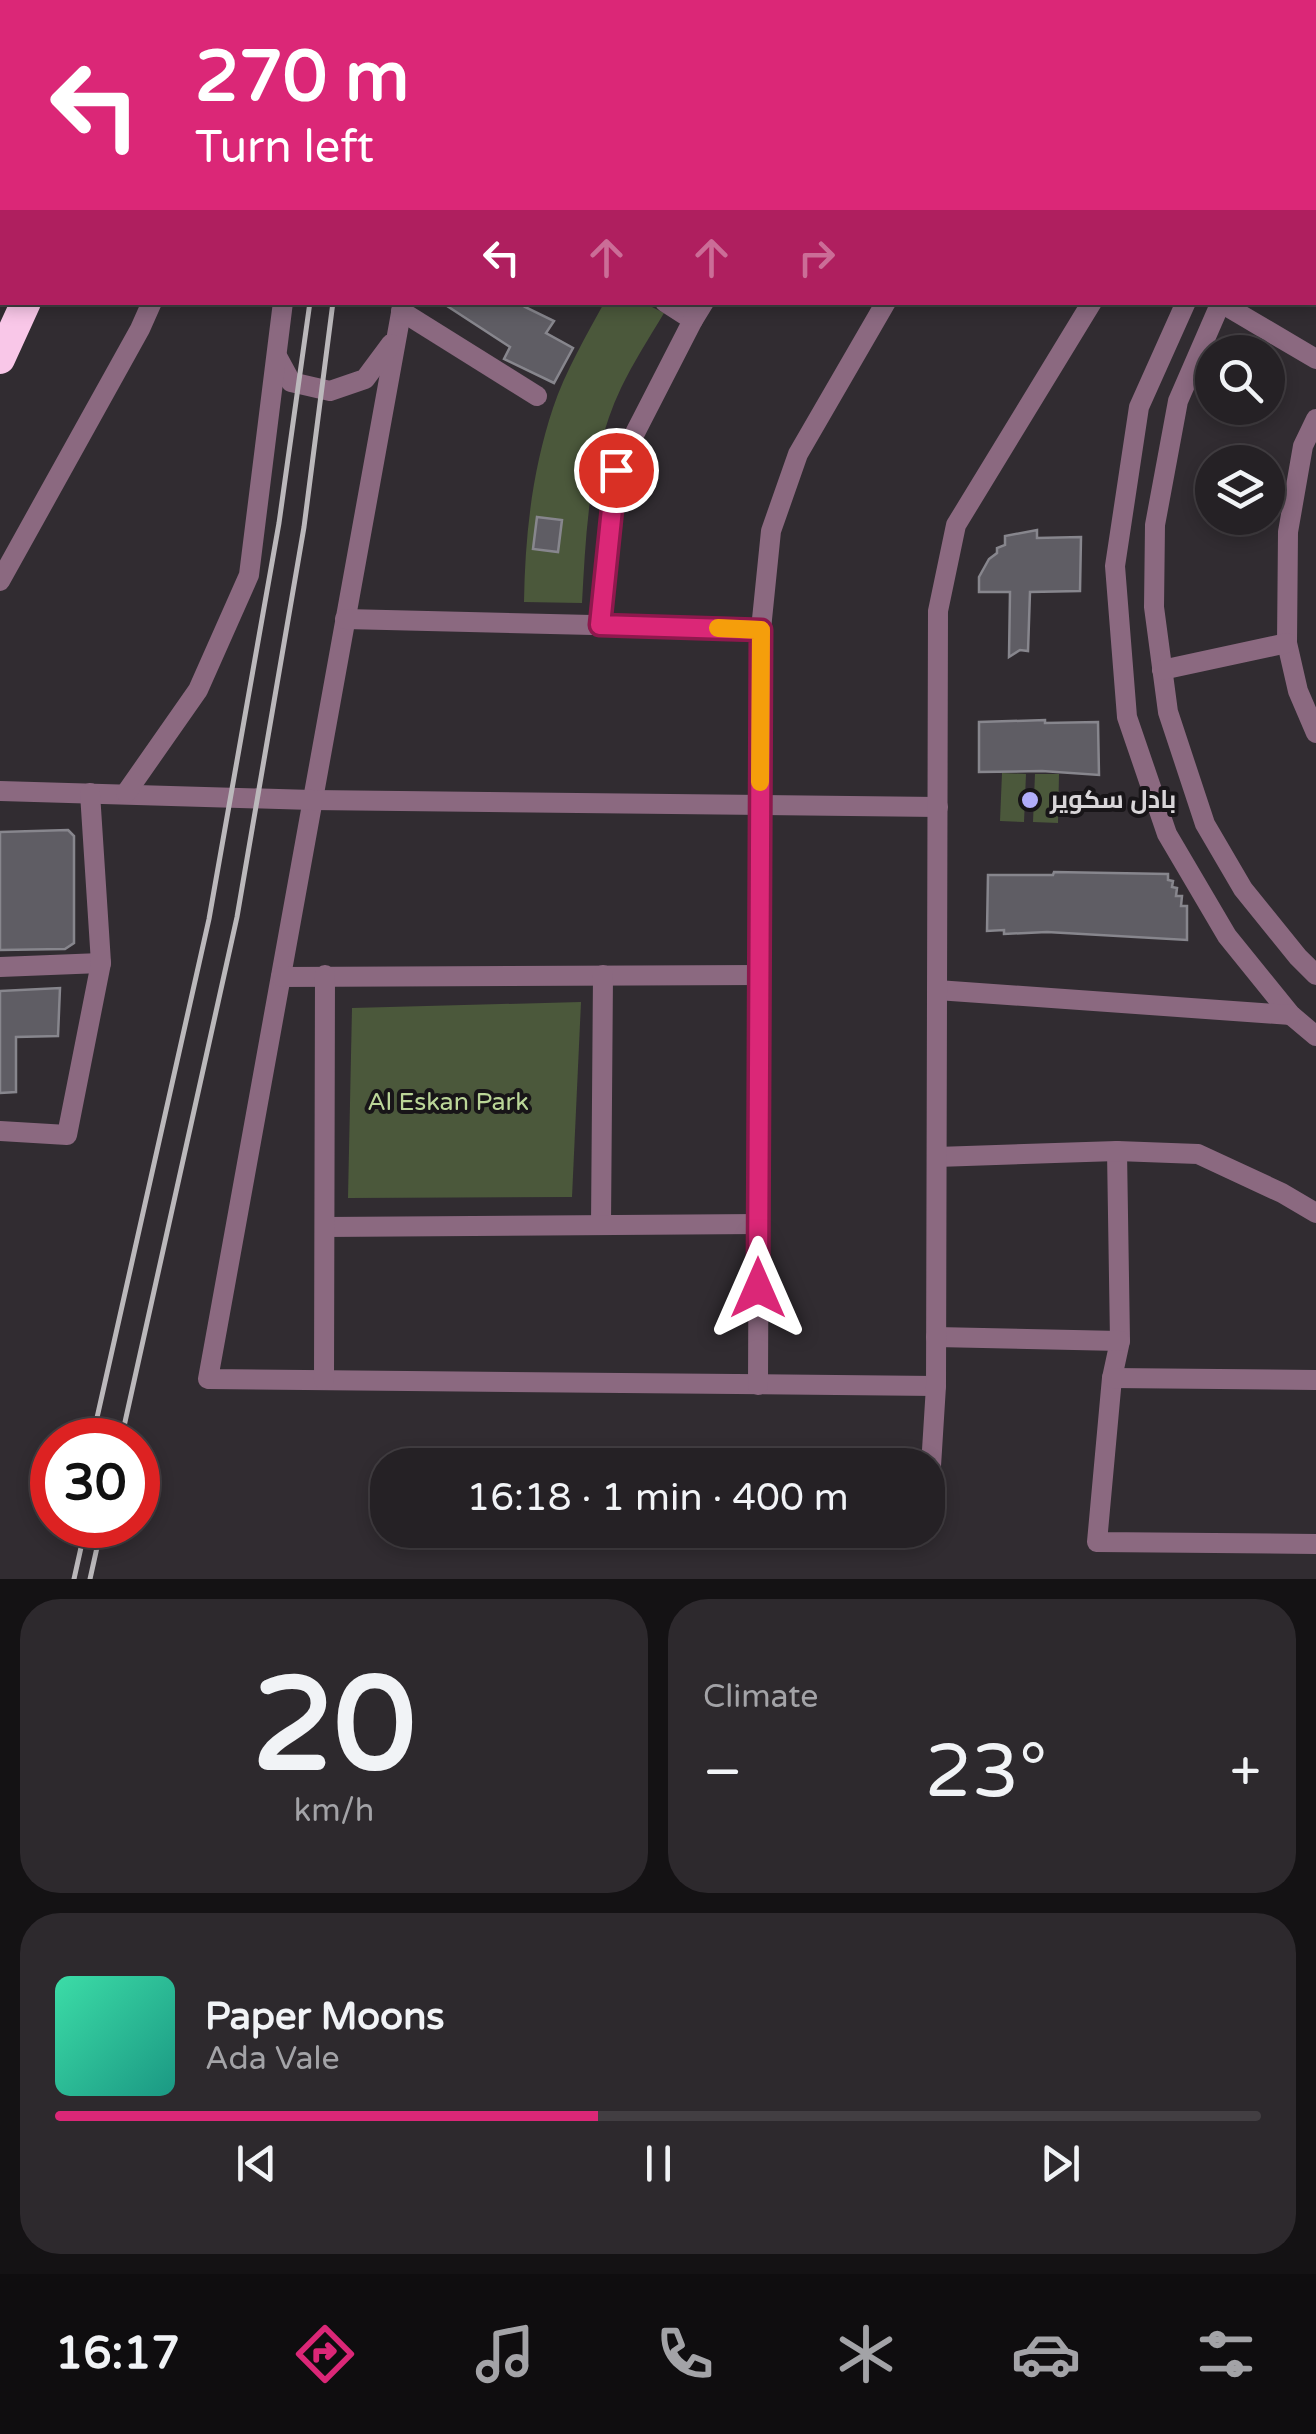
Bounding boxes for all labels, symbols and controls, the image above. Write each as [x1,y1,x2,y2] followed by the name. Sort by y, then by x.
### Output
[195,36,409,120] text: 270 m
[30,40,160,170] icon: left
[195,121,374,175] text: Turn left
[474,230,529,285] icon: left
[579,230,634,285] icon: ahead
[684,230,739,285] icon: ahead
[789,230,844,285] icon: right
[1195,335,1285,535] map controls
[1195,335,1285,425] button: search
[574,428,659,513] pin
[589,443,644,498] icon: arrive
[1195,445,1285,535] button: layers
[1049,785,1176,815] place label: بادل سكوير
[1019,789,1041,811] marker: بادل سكوير
[367,1087,529,1117] park label: Al Eskan Park
[706,1236,810,1340] position arrow
[30,1418,160,1548] speed limit sign: 30
[466,1475,849,1521] text: 16:18 · 1 min · 400 m
[252,1649,416,1805] text: 20
[703,1678,818,1716] text: Climate
[925,1727,1047,1817] text: 23°
[703,1740,742,1806] text: −
[1230,1740,1261,1806] text: +
[294,1792,374,1830] text: km/h
[205,1994,445,2040] text: Paper Moons
[205,2040,340,2078] text: Ada Vale
[229,2136,284,2191] icon: previous
[631,2136,686,2191] icon: pause
[1033,2136,1088,2191] icon: next
[290,2319,360,2389] icon: directions
[470,2319,540,2389] icon: music
[650,2319,720,2389] icon: phone
[831,2319,901,2389] icon: climate
[1011,2319,1081,2389] icon: car
[1191,2319,1261,2389] icon: filters
[55,2327,180,2381] text: 16:17

